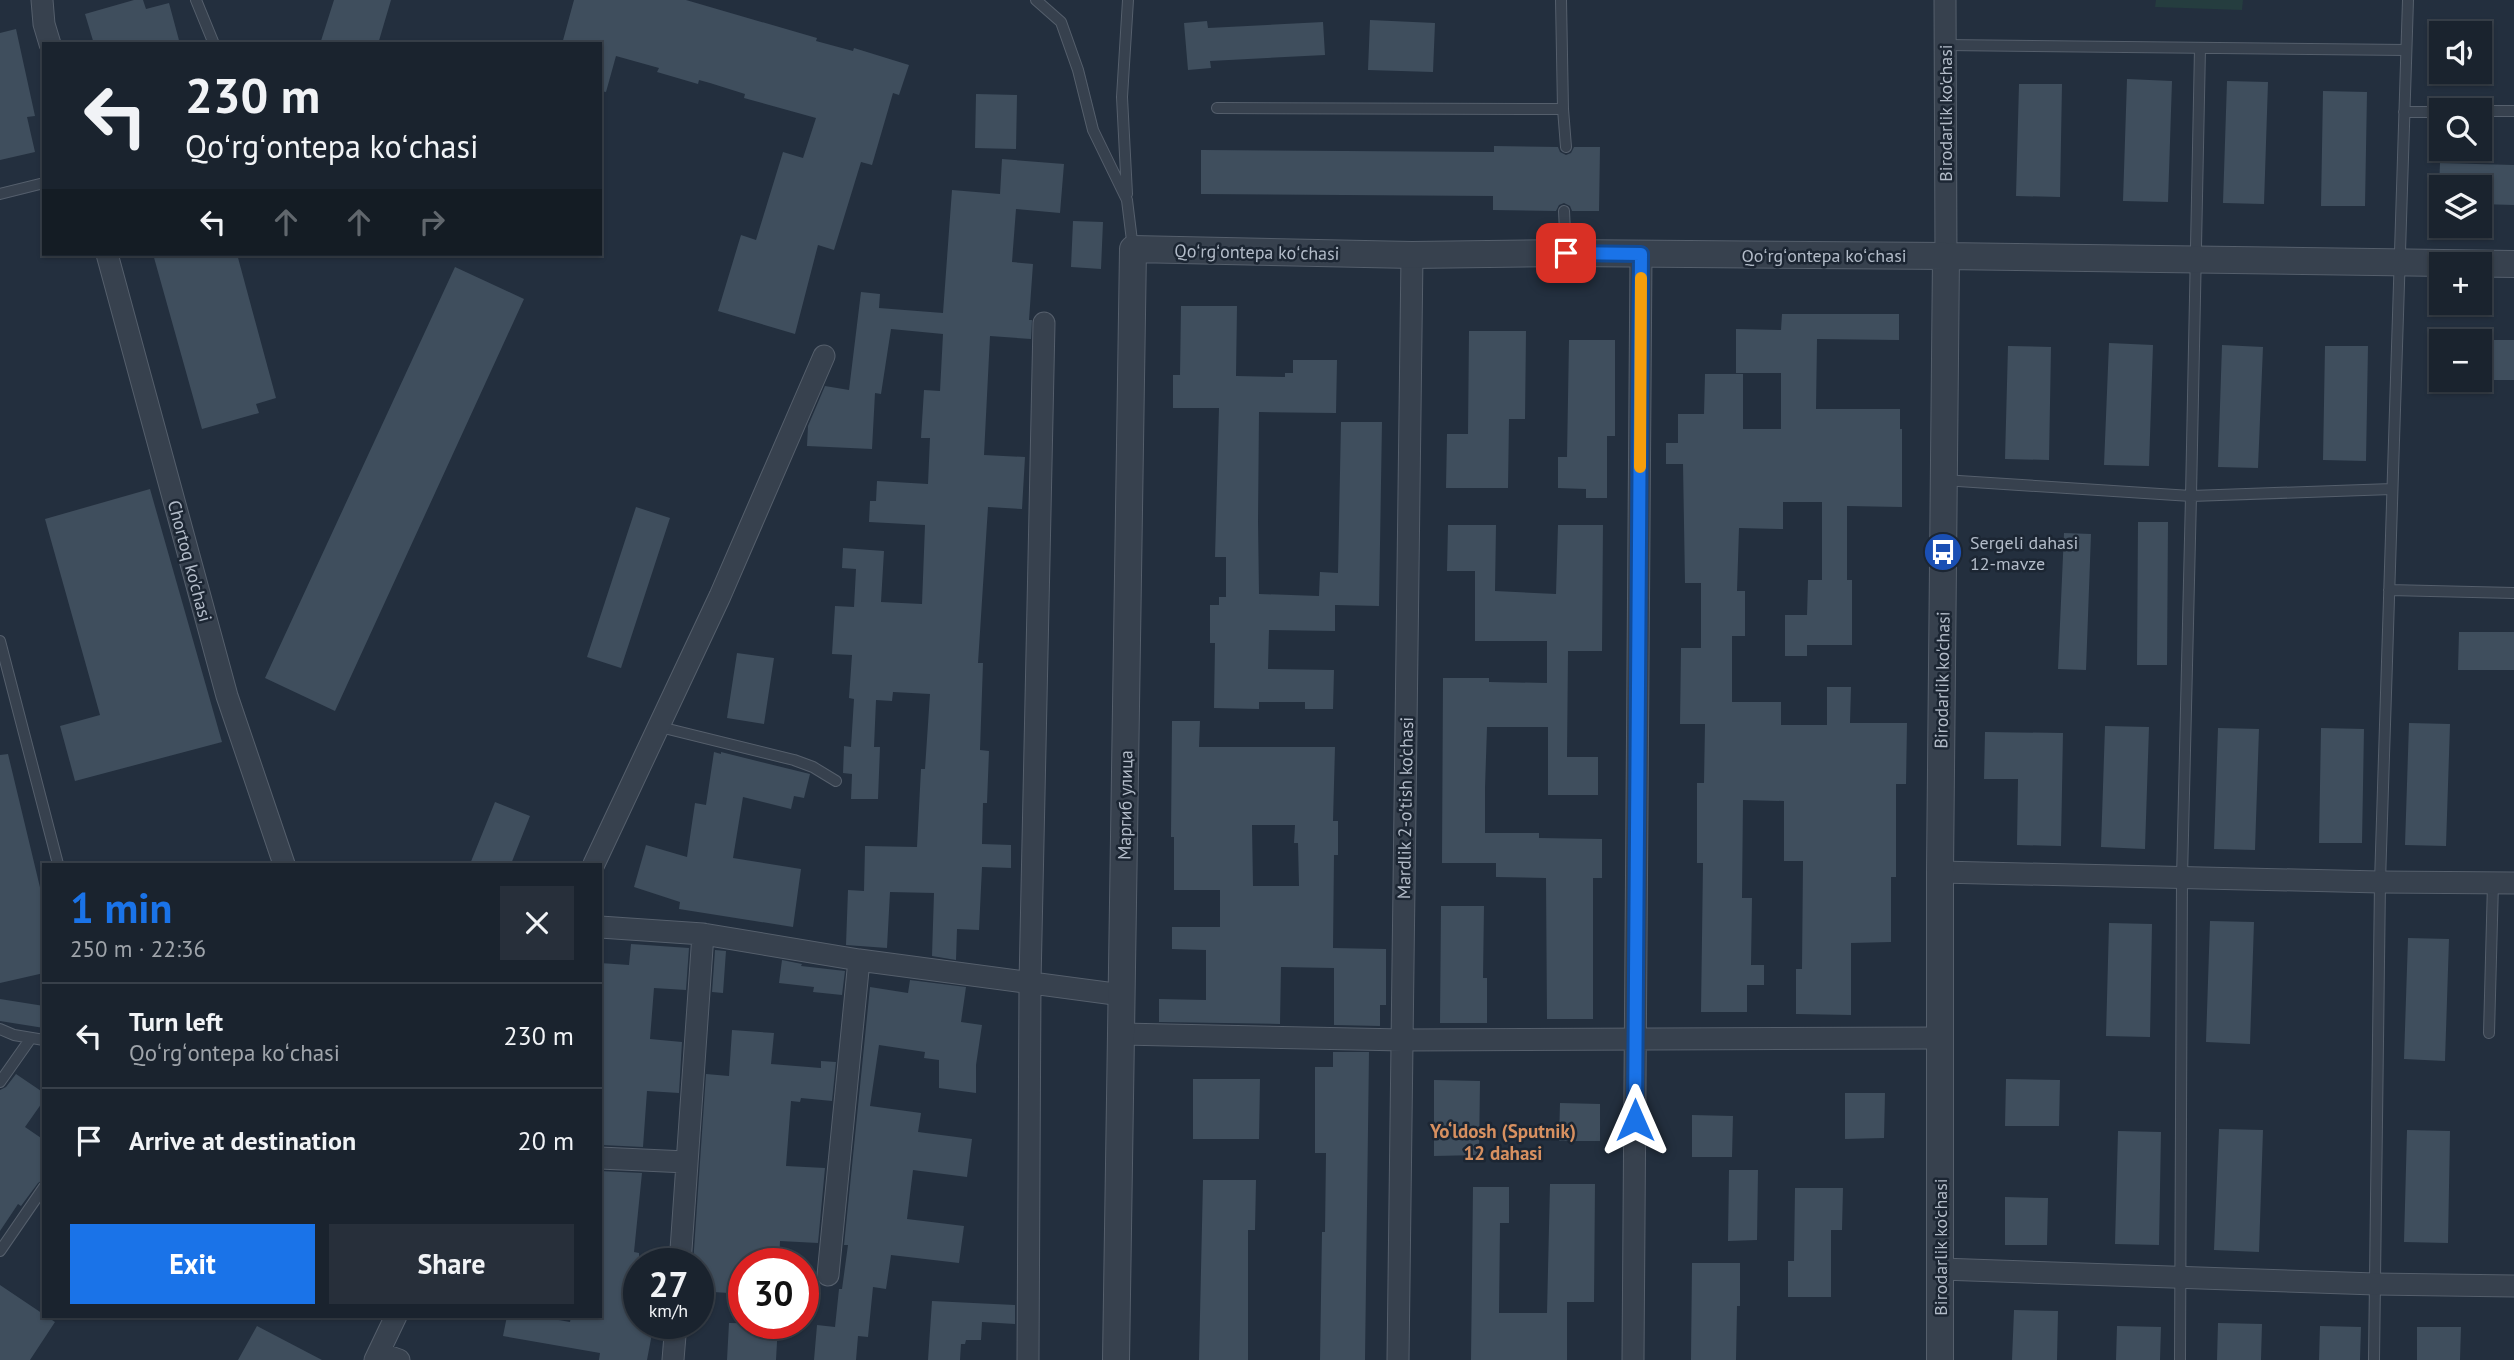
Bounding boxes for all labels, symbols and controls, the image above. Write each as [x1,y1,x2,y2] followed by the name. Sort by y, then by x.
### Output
[2429,21,2492,392] map controls
[2429,21,2492,84] button: sound
[1934,44,1957,182] street label: Birodarlik ko'chasi
[185,63,320,127] text: 230 m
[70,70,161,161] icon: left
[2429,98,2492,161] button: search
[185,125,479,167] text: Qoʻrgʻontepa koʻchasi
[2429,175,2492,238] button: layers
[194,203,232,241] icon: left
[267,203,305,241] icon: ahead
[340,203,378,241] icon: ahead
[413,203,451,241] icon: right
[1536,223,1596,283] pin
[1547,234,1585,272] icon: arrive
[1174,239,1340,265] street label: Qoʻrgʻontepa koʻchasi
[1741,244,1907,267] street label: Qoʻrgʻontepa koʻchasi
[2429,252,2492,315] button: +
[2429,329,2492,392] button: −
[163,498,217,624] street label: Chortoq ko'chasi
[1922,531,1964,573] bus stop icon: Sergeli dahasi 12-mavze
[1970,531,2078,575] place label: Sergeli dahasi 12-mavze
[1929,611,1955,749] street label: Birodarlik ko'chasi
[1392,717,1418,899] street label: Mardlik 2-o'tish ko'chasi
[1113,750,1137,860] street label: Маргиб улица
[70,880,172,935] text: 1 min
[500,886,574,960] button: close
[70,934,206,963] text: 250 m · 22:36
[129,1005,223,1038] text: Turn left
[70,1017,108,1055] icon: left
[503,1019,574,1052] text: 230 m
[129,1038,340,1067] text: Qoʻrgʻontepa koʻchasi
[1598,1083,1672,1157] position arrow
[1429,1119,1576,1165] district label: Yo‘ldosh (Sputnik) 12 dahasi
[70,1122,108,1160] icon: arrive
[129,1124,356,1157] text: Arrive at destination
[518,1124,574,1157] text: 20 m
[1929,1178,1952,1316] street label: Birodarlik ko'chasi
[70,1224,315,1304] button: Exit
[329,1224,574,1304] button: Share
[728,1248,819,1339] speed limit sign: 30
[649,1261,688,1307] text: 27
[649,1299,688,1322] text: km/h

